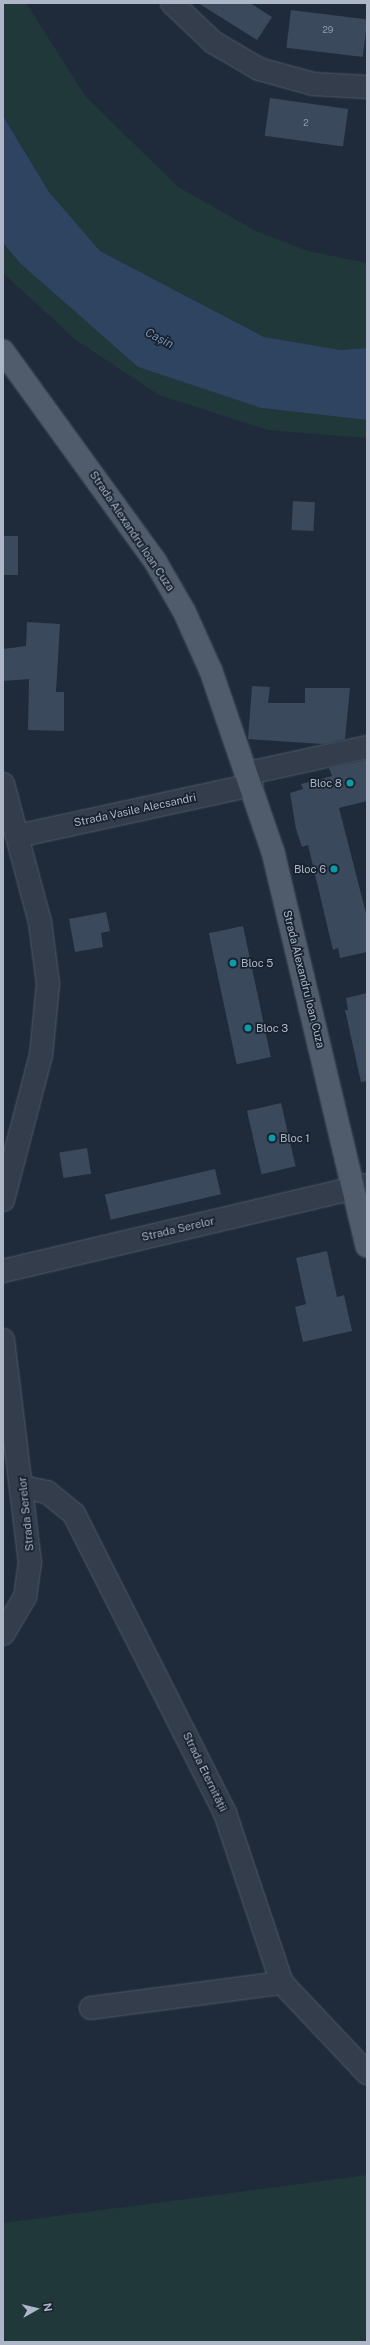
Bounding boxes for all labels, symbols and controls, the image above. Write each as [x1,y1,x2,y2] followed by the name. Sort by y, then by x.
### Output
[323,25,333,35] house number: 29
[303,118,309,128] house number: 2
[142,326,176,352] water label: Cașin
[87,469,177,593] street label: Strada Alexandru Ioan Cuza
[310,776,342,790] place label: Bloc 8
[345,778,355,788] marker: Bloc 8
[73,791,197,829] street label: Strada Vasile Alecsandri
[294,862,326,876] place label: Bloc 6
[329,864,339,874] marker: Bloc 6
[280,909,328,1049] street label: Strada Alexandru Ioan Cuza
[241,956,273,970] place label: Bloc 5
[228,958,238,968] marker: Bloc 5
[256,1021,288,1035] place label: Bloc 3
[243,1023,253,1033] marker: Bloc 3
[280,1131,310,1145] place label: Bloc 1
[267,1133,277,1143] marker: Bloc 1
[140,1214,216,1244] street label: Strada Serelor
[16,1476,36,1552] street label: Strada Serelor
[180,1730,230,1814] street label: Strada Eternității
[16,2289,56,2329] north arrow
[41,2302,54,2312] text: N

